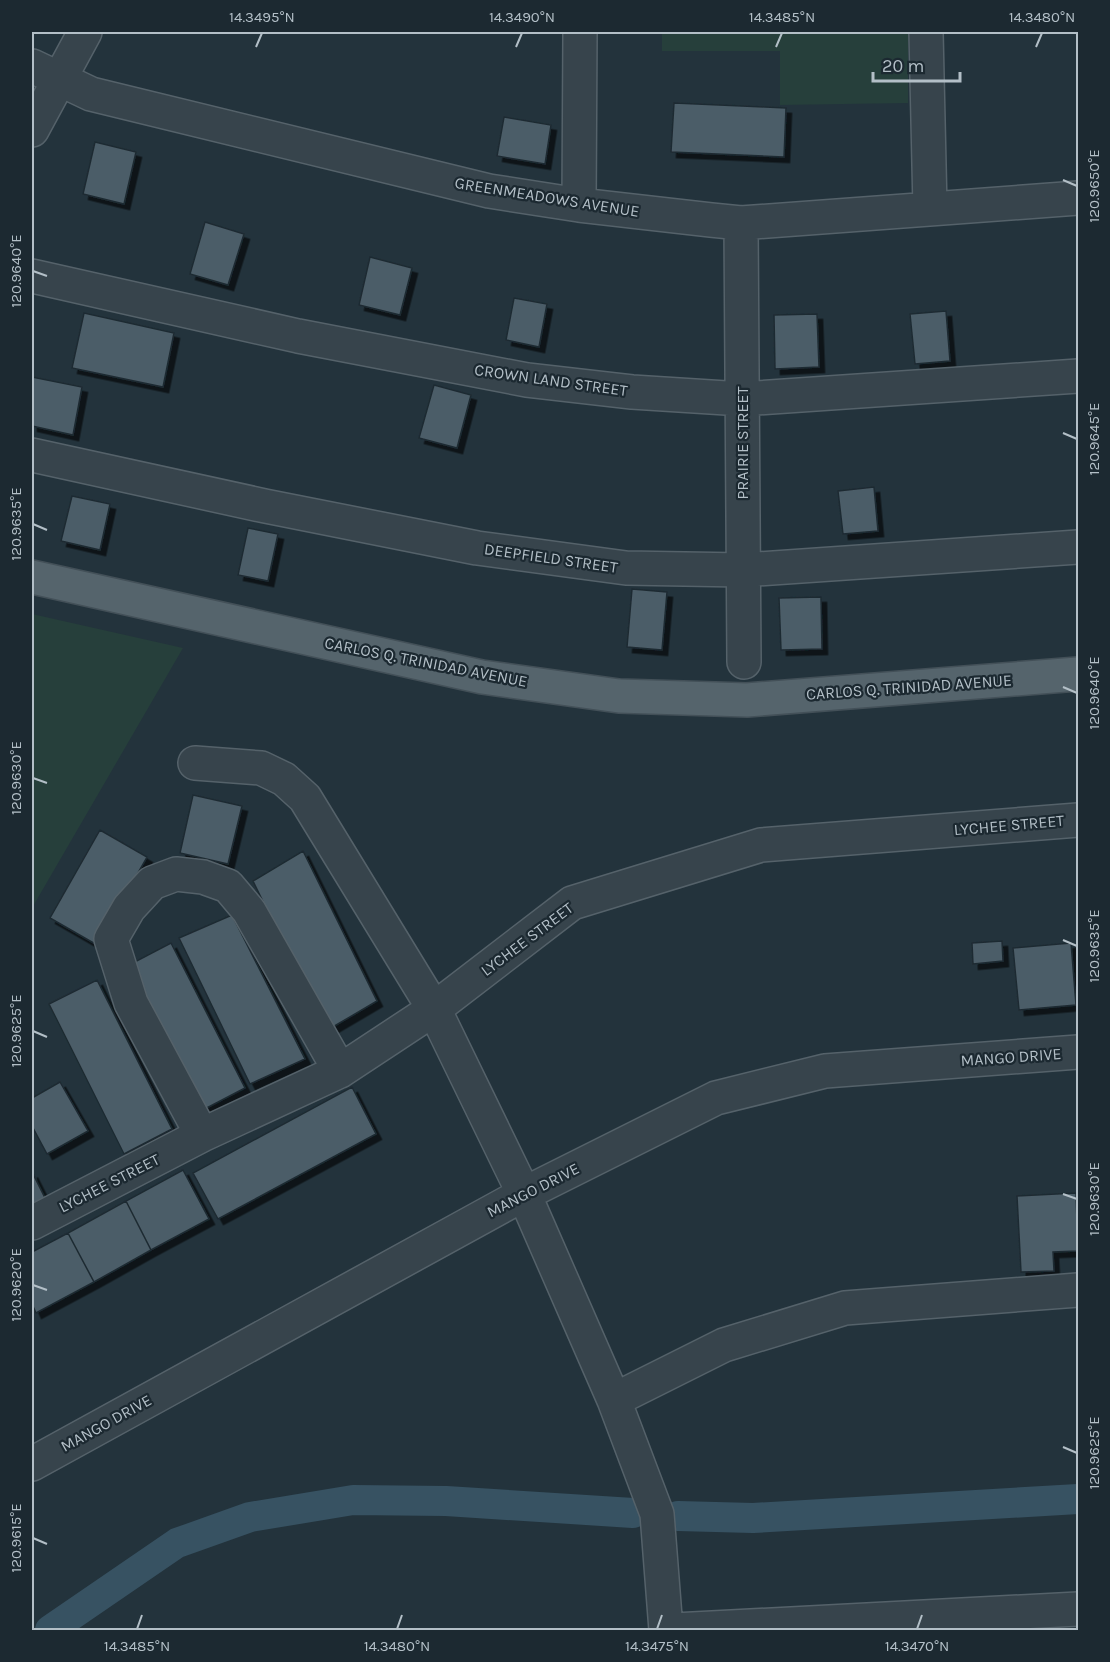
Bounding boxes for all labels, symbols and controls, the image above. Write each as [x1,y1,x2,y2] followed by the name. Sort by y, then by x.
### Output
[229,8,295,26] text: 14.3495°N
[489,8,555,26] text: 14.3490°N
[749,8,815,26] text: 14.3485°N
[1009,8,1075,26] text: 14.3480°N
[873,45,960,83] scale bar
[882,55,924,77] text: 20 m
[1085,149,1103,223] text: 120.9650°E
[453,173,641,221] street label: GREENMEADOWS AVENUE
[7,234,25,308] text: 120.9640°E
[473,360,629,400] street label: CROWN LAND STREET
[733,387,752,499] street label: PRAIRIE STREET
[1085,403,1103,475] text: 120.9645°E
[7,487,25,561] text: 120.9635°E
[483,539,619,577] street label: DEEPFIELD STREET
[323,633,529,691] street label: CARLOS Q. TRINIDAD AVENUE
[1085,656,1103,730] text: 120.9640°E
[806,670,1012,704] street label: CARLOS Q. TRINIDAD AVENUE
[7,741,25,815] text: 120.9630°E
[953,811,1065,839] street label: LYCHEE STREET
[477,898,577,980] street label: LYCHEE STREET
[1085,909,1103,983] text: 120.9635°E
[7,994,25,1068] text: 120.9625°E
[960,1044,1062,1070] street label: MANGO DRIVE
[55,1149,163,1217] street label: LYCHEE STREET
[484,1159,582,1221] street label: MANGO DRIVE
[1085,1162,1103,1236] text: 120.9630°E
[7,1248,25,1322] text: 120.9620°E
[57,1390,155,1456] street label: MANGO DRIVE
[1085,1416,1103,1490] text: 120.9625°E
[7,1503,25,1573] text: 120.9615°E
[104,1637,170,1655] text: 14.3485°N
[364,1637,430,1655] text: 14.3480°N
[625,1637,689,1655] text: 14.3475°N
[885,1637,949,1655] text: 14.3470°N

